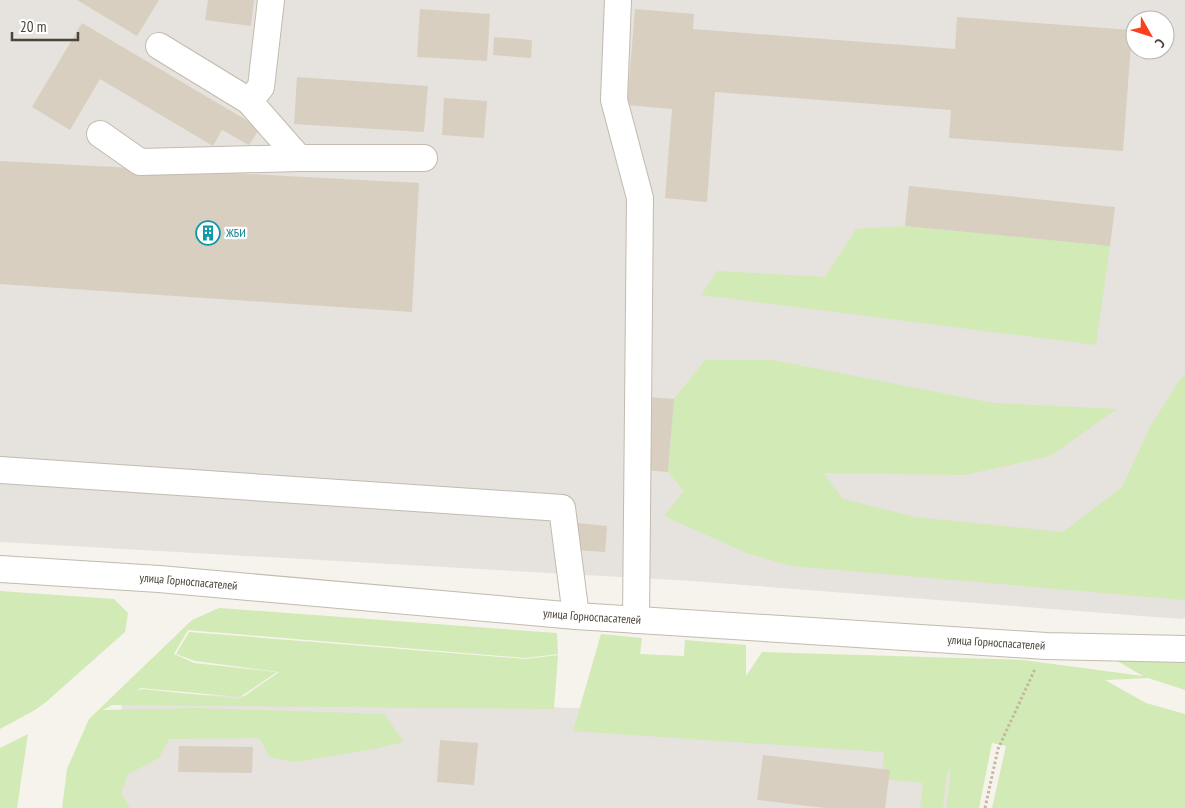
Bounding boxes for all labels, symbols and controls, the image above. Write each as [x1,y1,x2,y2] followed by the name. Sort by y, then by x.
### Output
[12,10,79,42] scale bar
[1125,10,1175,60] north arrow
[20,17,46,36] text: 20 m
[1151,35,1169,52] text: С
[195,220,221,246] building icon: ЖБИ
[225,225,246,240] place label: ЖБИ
[139,570,238,593] street label: улица Горноспасателей
[542,605,642,627] street label: улица Горноспасателей
[947,632,1046,653] street label: улица Горноспасателей

